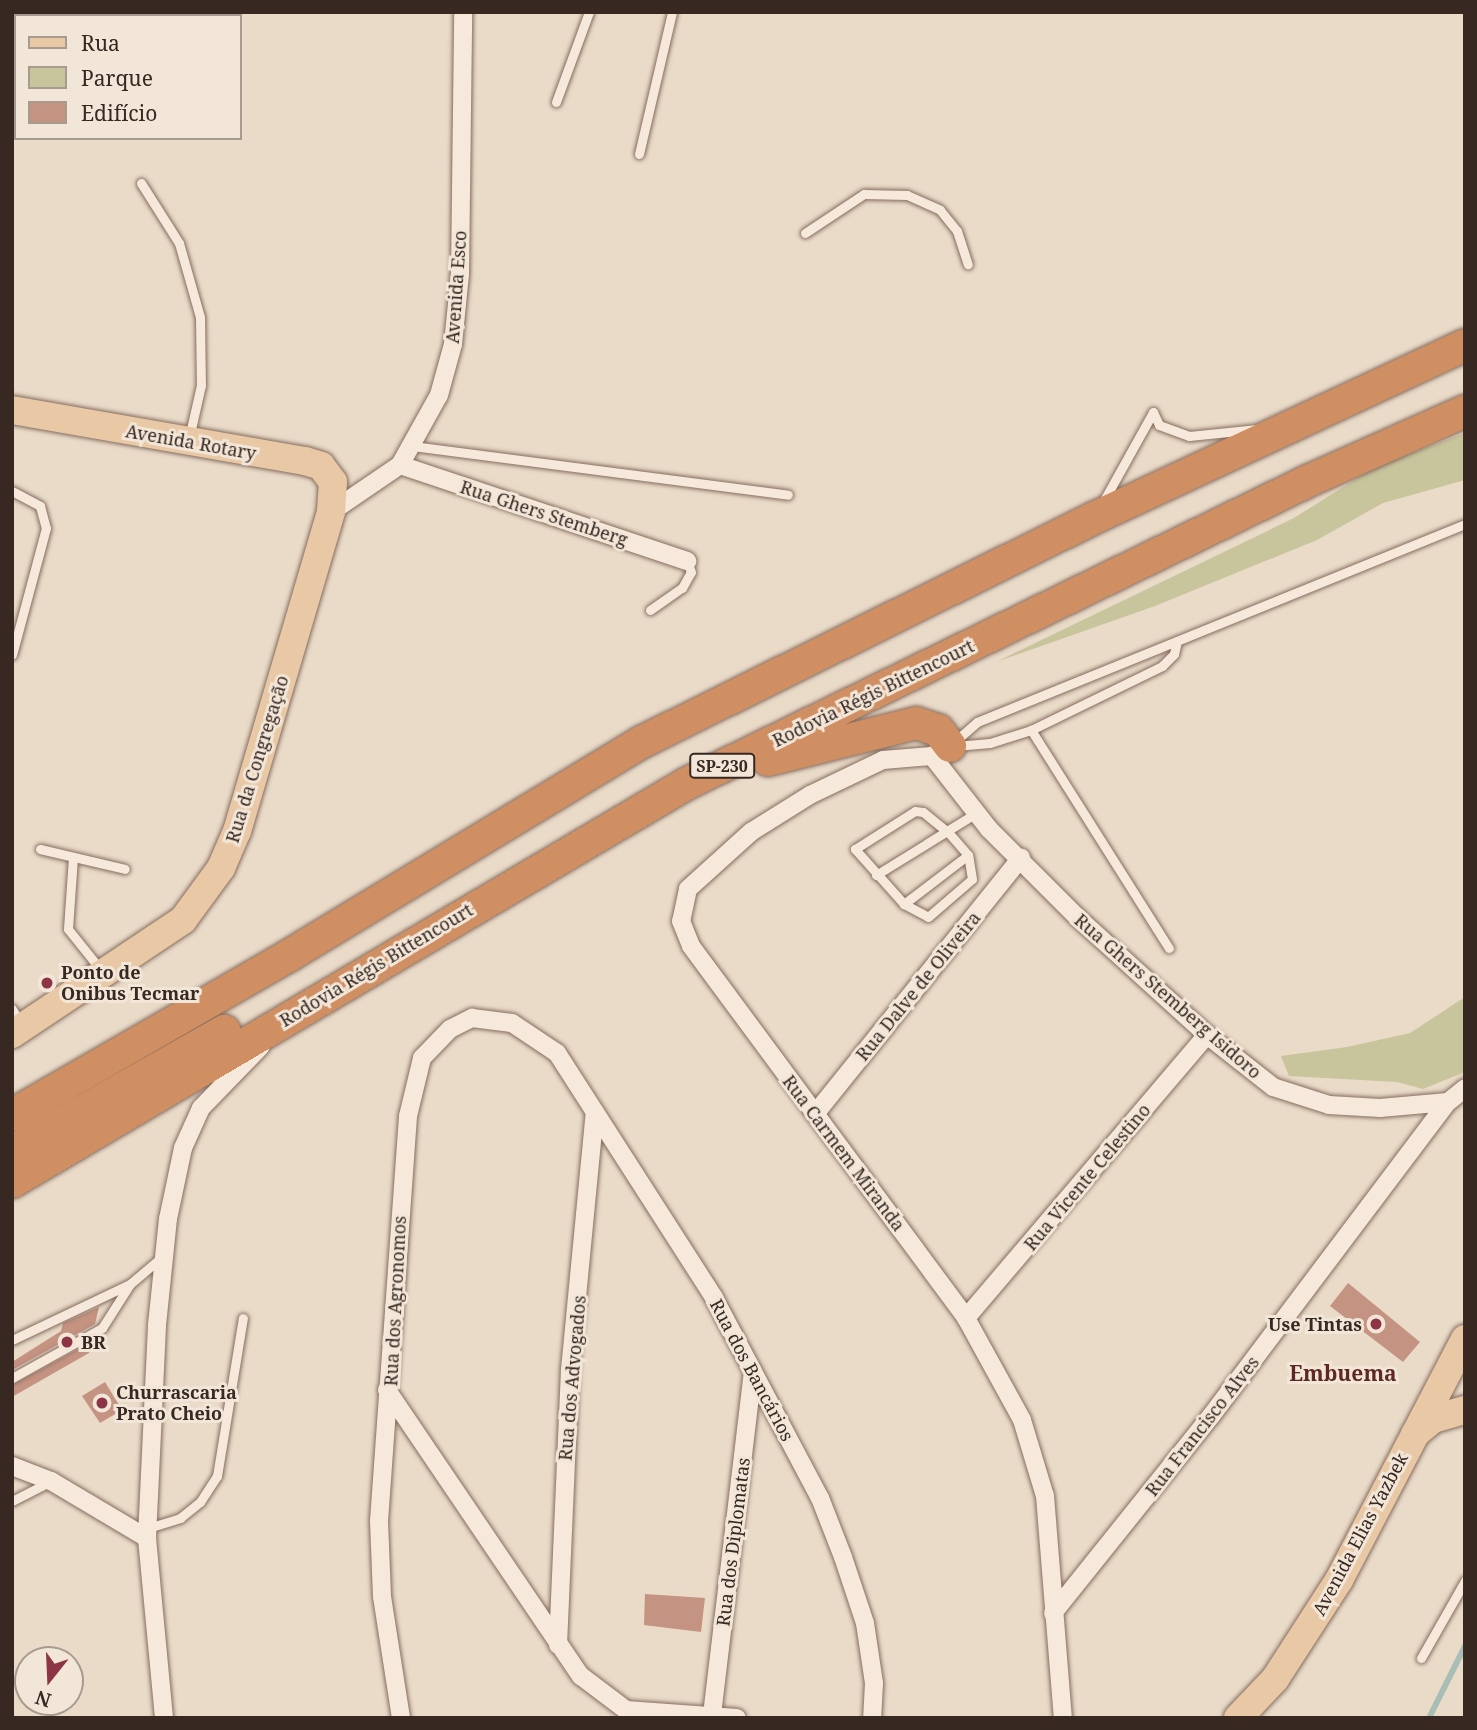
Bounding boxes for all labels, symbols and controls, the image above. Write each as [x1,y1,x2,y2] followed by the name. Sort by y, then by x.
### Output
[14,14,242,140] legend
[81,29,120,57] text: Rua
[81,64,153,92] text: Parque
[81,99,157,127] text: Edifício
[441,230,471,344] street label: Avenida Esco
[124,420,258,464] street label: Avenida Rotary
[458,476,630,550] street label: Rua Ghers Stemberg
[769,635,977,751] street label: Rodovia Régis Bittencourt
[221,673,293,845] street label: Rua da Congregação
[689,754,755,778] road number: SP-230
[276,899,476,1031] street label: Rodovia Régis Bittencourt
[851,907,985,1065] street label: Rua Dalve de Oliveira
[1070,909,1266,1083] street label: Rua Ghers Stemberg Isidoro
[61,962,199,1004] place label: Ponto de Onibus Tecmar
[39,975,55,991] marker: Ponto de Onibus Tecmar
[778,1071,910,1235] street label: Rua Carmem Miranda
[1019,1099,1155,1255] street label: Rua Vicente Celestino
[380,1215,410,1387] street label: Rua dos Agronomos
[554,1294,590,1462] street label: Rua dos Advogados
[705,1295,799,1445] street label: Rua dos Bancários
[1268,1313,1362,1335] place label: Use Tintas
[1368,1316,1384,1332] marker: Use Tintas
[81,1331,106,1353] place label: BR
[59,1334,75,1350] marker: BR
[1141,1352,1263,1500] street label: Rua Francisco Alves
[1289,1360,1397,1386] district label: Embuema
[116,1382,237,1424] place label: Churrascaria Prato Cheio
[94,1395,110,1411] marker: Churrascaria Prato Cheio
[1308,1449,1412,1619] street label: Avenida Elias Yazbek
[712,1456,754,1628] street label: Rua dos Diplomatas
[14,1646,84,1716] north arrow
[32,1684,54,1714] text: N

